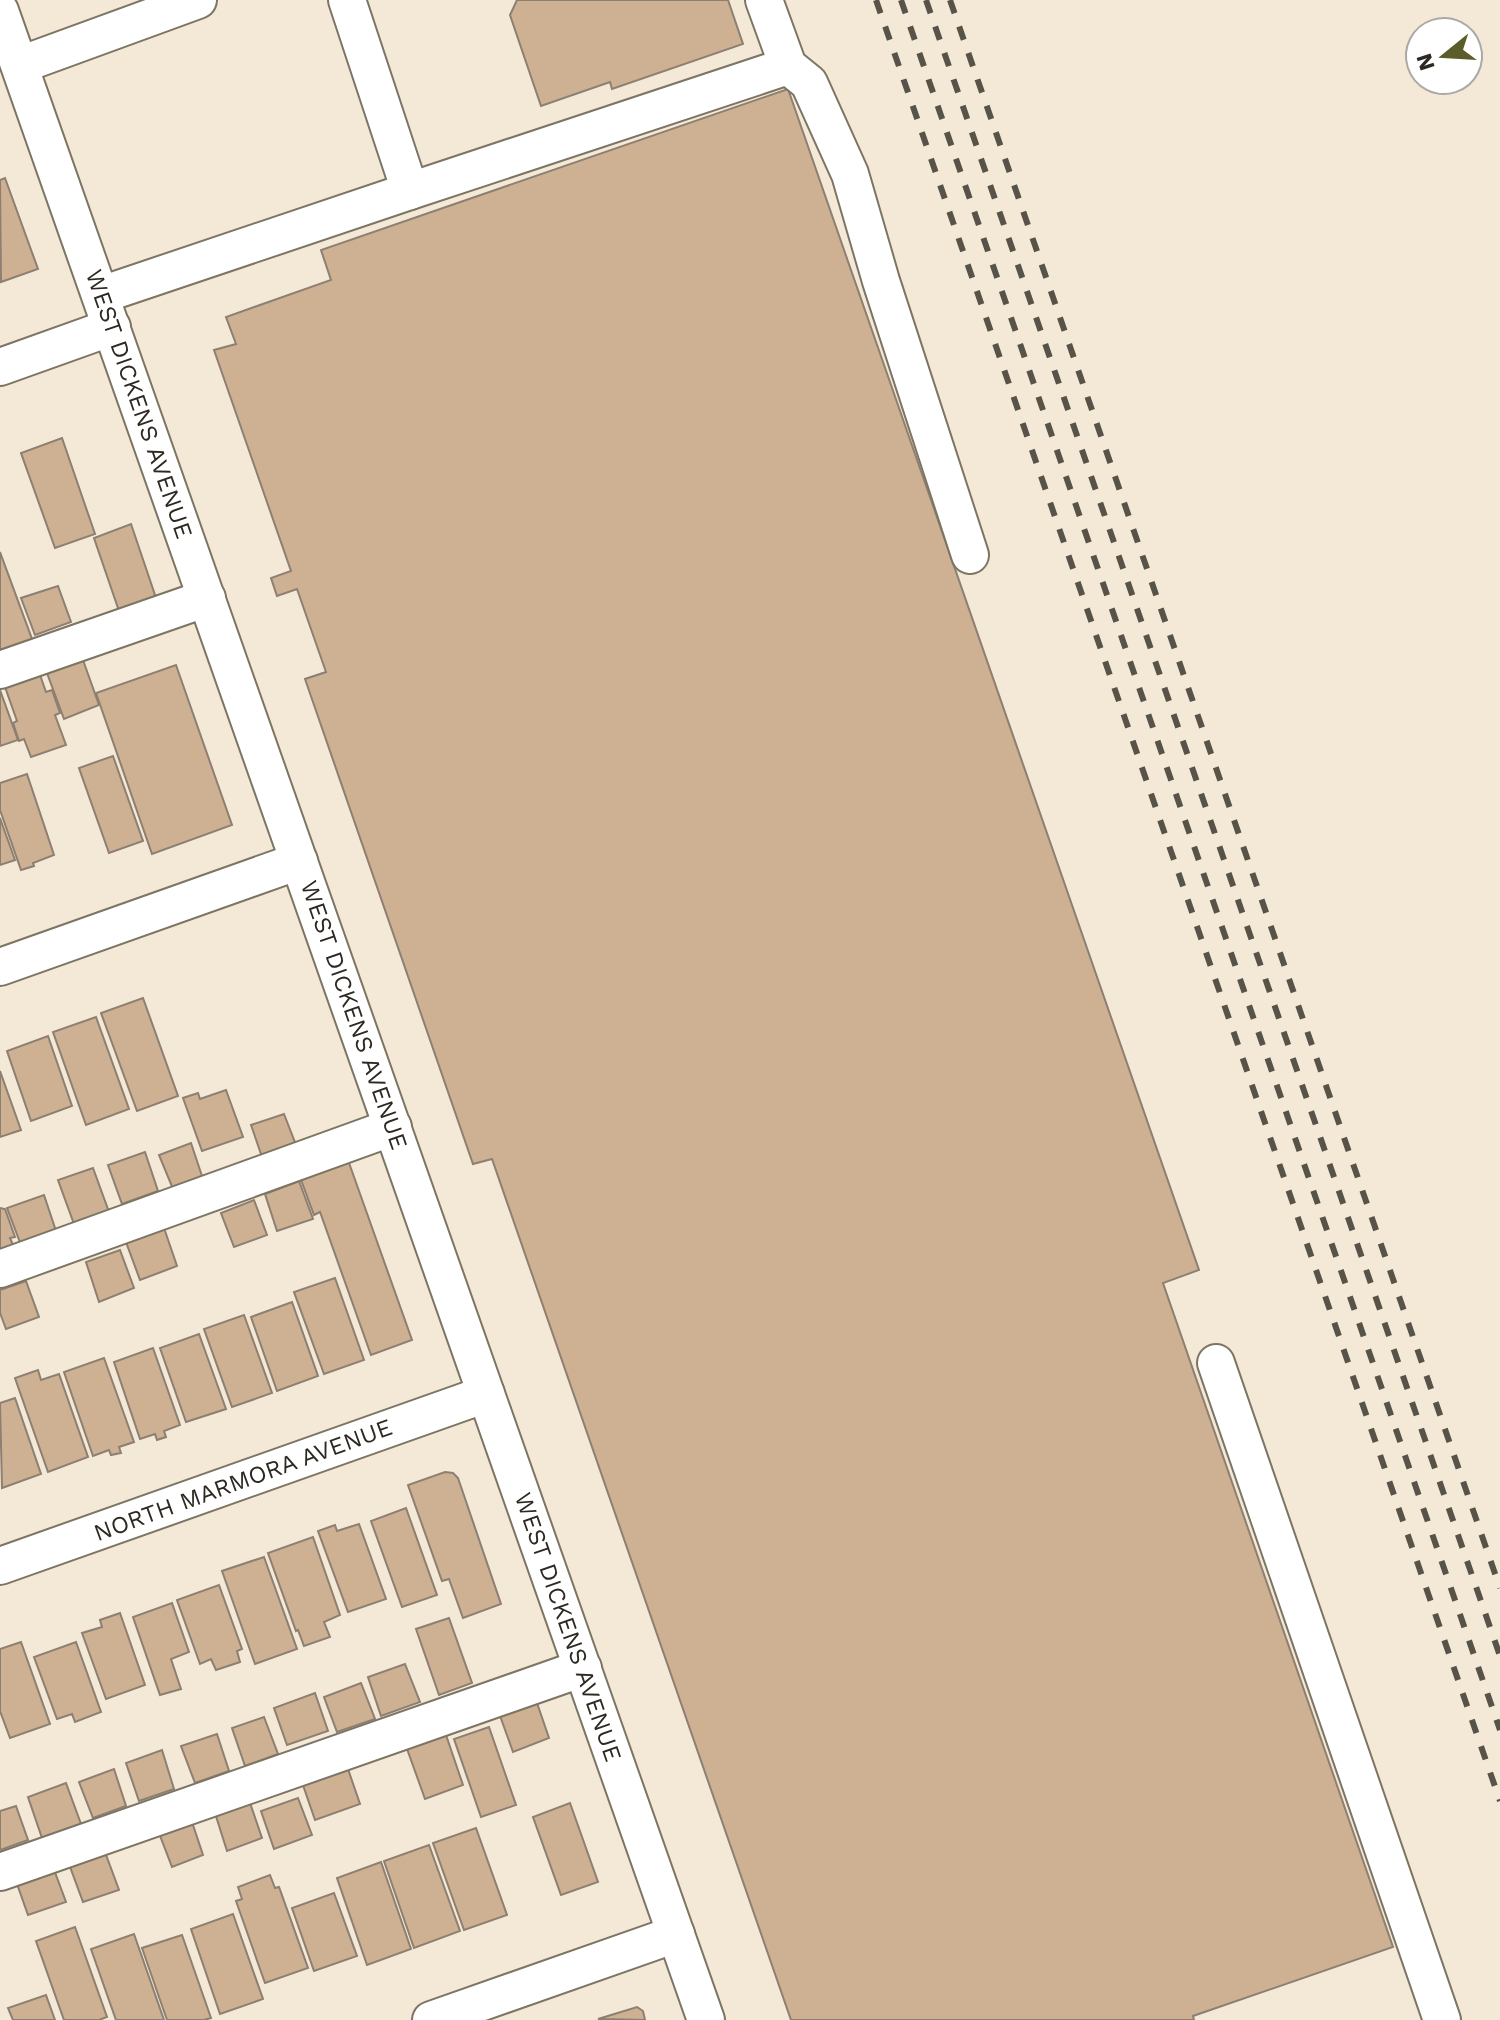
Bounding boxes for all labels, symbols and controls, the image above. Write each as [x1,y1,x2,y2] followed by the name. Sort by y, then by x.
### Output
[1404,16,1484,96] north arrow
[1411,50,1440,74] text: N
[80,266,198,542] street label: WEST DICKENS AVENUE
[295,877,413,1153] street label: WEST DICKENS AVENUE
[90,1413,396,1547] street label: NORTH MARMORA AVENUE
[509,1489,627,1765] street label: WEST DICKENS AVENUE

